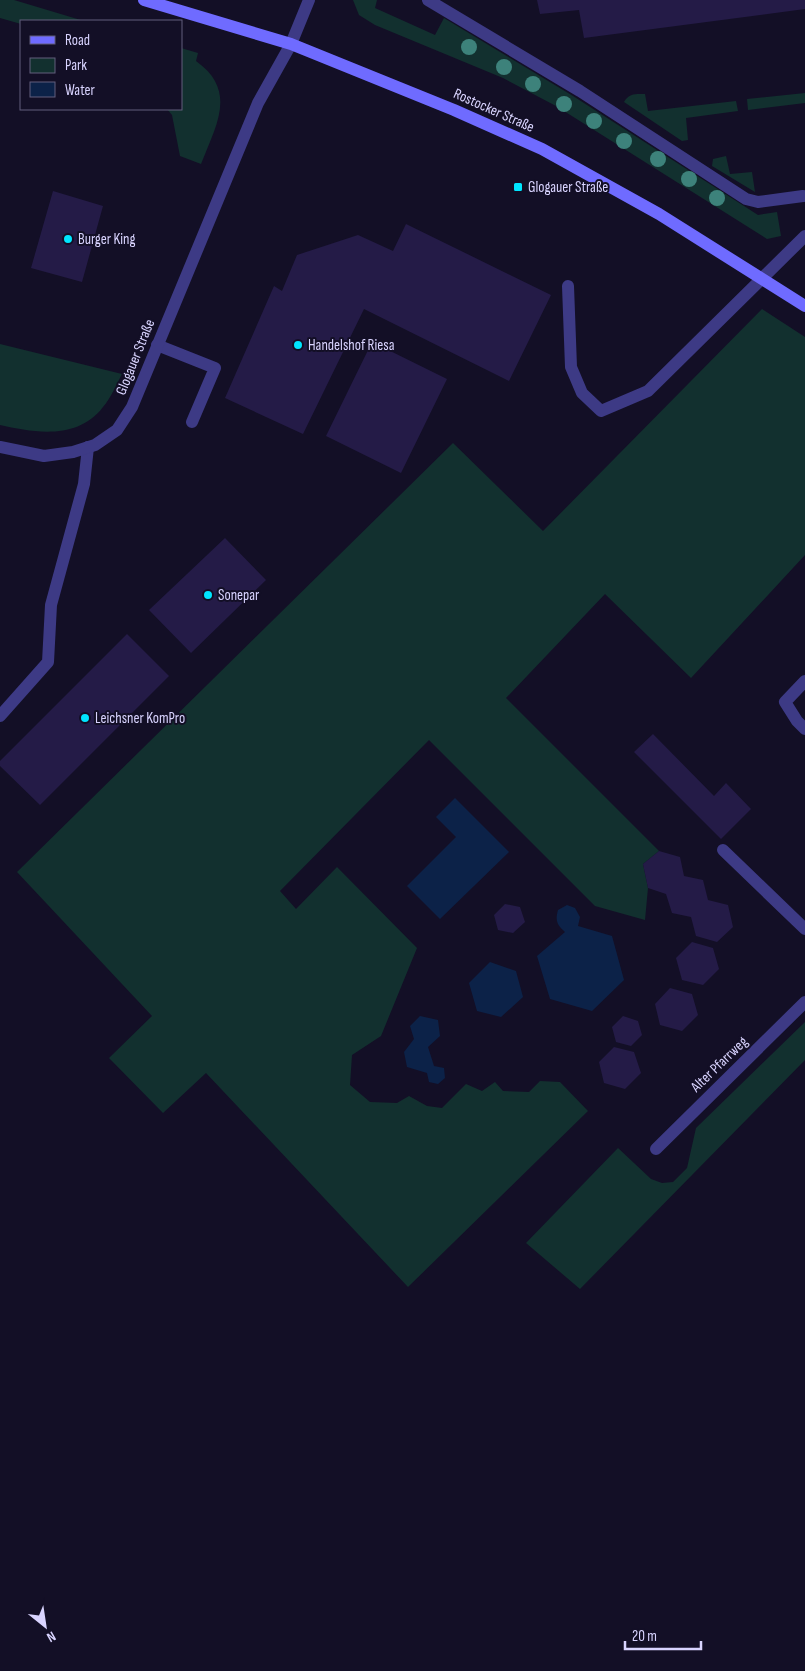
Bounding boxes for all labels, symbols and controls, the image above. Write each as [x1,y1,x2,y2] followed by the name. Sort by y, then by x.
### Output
[20,20,182,110] legend
[65,31,90,50] text: Road
[65,56,87,75] text: Park
[65,81,96,100] text: Water
[450,84,537,137] street label: Rostocker Straße
[528,178,608,197] place label: Glogauer Straße
[512,181,524,193] marker: Glogauer Straße
[78,230,136,249] place label: Burger King
[62,233,74,245] marker: Burger King
[112,316,159,398] street label: Glogauer Straße
[308,336,395,355] place label: Handelshof Riesa
[292,339,304,351] marker: Handelshof Riesa
[218,586,260,605] place label: Sonepar
[202,589,214,601] marker: Sonepar
[95,709,185,728] place label: Leichsner KomPro
[79,712,91,724] marker: Leichsner KomPro
[686,1032,752,1097] street label: Alter Pfarrweg
[20,1601,70,1651] north arrow
[625,1618,701,1650] scale bar
[632,1627,657,1646] text: 20 m
[44,1628,59,1646] text: N

